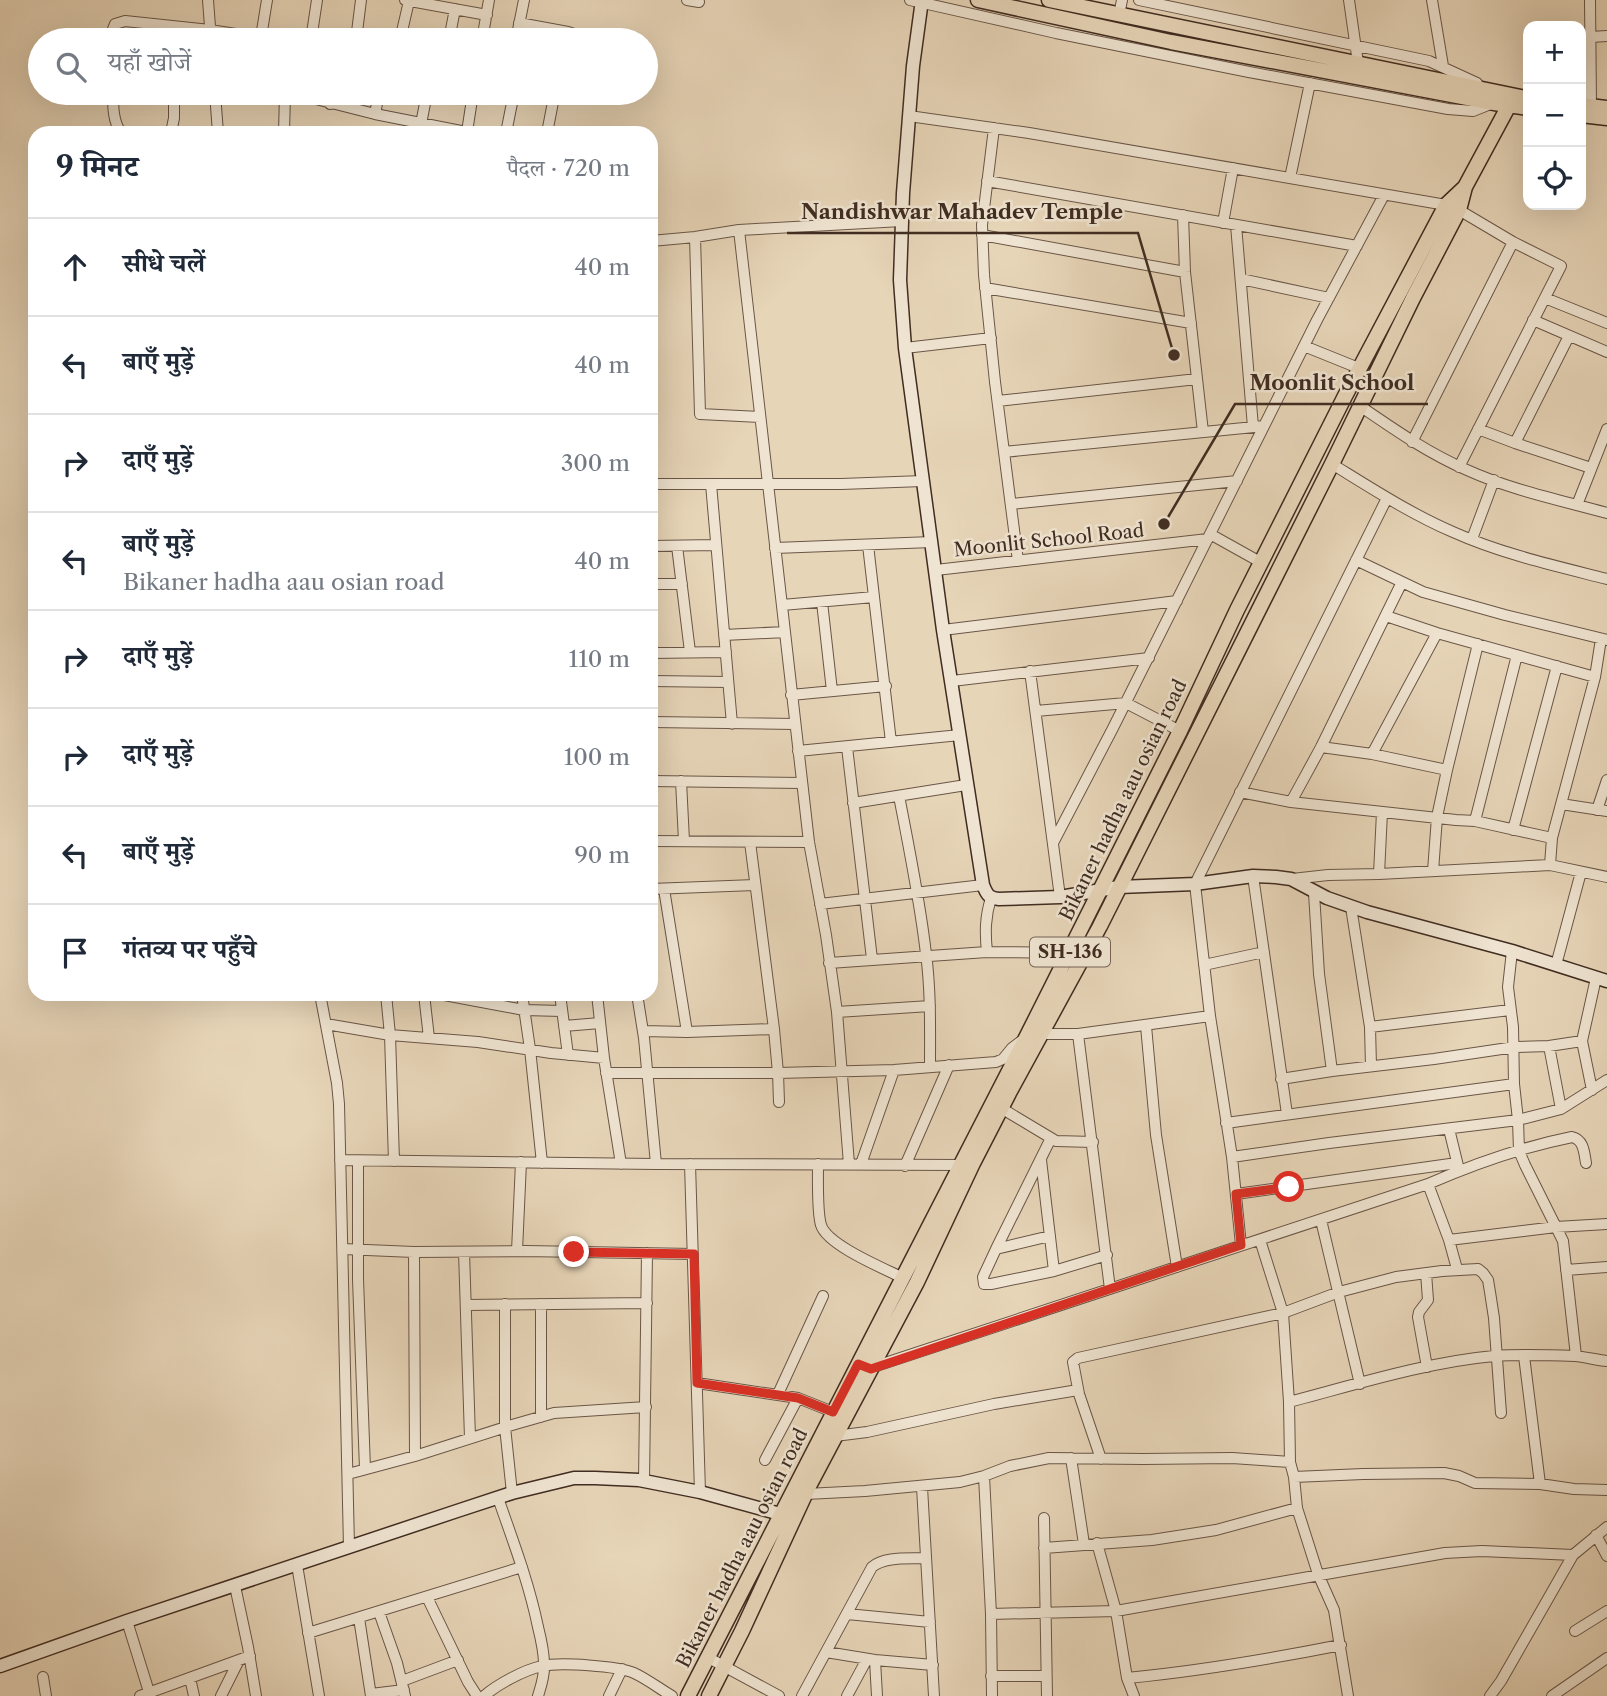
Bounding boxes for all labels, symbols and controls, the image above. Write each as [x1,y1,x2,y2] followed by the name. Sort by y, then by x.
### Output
[1523,21,1586,210] map controls
[1523,21,1586,84] button: +
[28,28,658,105] search box
[108,46,191,78] text: यहाँ खोजें
[52,48,90,86] icon: search
[1523,84,1586,147] button: −
[1523,147,1586,210] button: locate
[56,148,138,185] text: 9 मिनट
[507,154,630,182] text: पैदल · 720 m
[787,191,1138,233] callout: Nandishwar Mahadev Temple
[801,199,1123,224] text: Nandishwar Mahadev Temple
[123,247,205,279] text: सीधे चलें
[56,248,94,286] icon: ahead
[575,253,630,281] text: 40 m
[123,345,194,377] text: बाएँ मुड़ें
[56,346,94,384] icon: left
[575,351,630,379] text: 40 m
[1235,362,1428,404] callout: Moonlit School
[1250,370,1415,395] text: Moonlit School
[123,443,193,475] text: दाएँ मुड़ें
[56,444,94,482] icon: right
[561,449,630,477] text: 300 m
[953,519,1146,561] street label: Moonlit School Road
[123,527,194,559] text: बाएँ मुड़ें
[56,542,94,580] icon: left
[575,547,630,575] text: 40 m
[123,568,444,596] text: Bikaner hadha aau osian road
[123,639,193,671] text: दाएँ मुड़ें
[56,640,94,678] icon: right
[569,645,630,673] text: 110 m
[1054,675,1192,924] street label: Bikaner hadha aau osian road
[123,737,193,769] text: दाएँ मुड़ें
[56,738,94,776] icon: right
[564,743,630,771] text: 100 m
[123,835,194,867] text: बाएँ मुड़ें
[56,836,94,874] icon: left
[574,841,630,869] text: 90 m
[123,933,256,965] text: गंतव्य पर पहुँचे
[56,934,94,972] icon: arrive
[1030,937,1110,967] road number: SH-136
[1273,1171,1304,1202] route start
[558,1236,589,1267] route end
[671,1424,813,1672] street label: Bikaner hadha aau osian road

